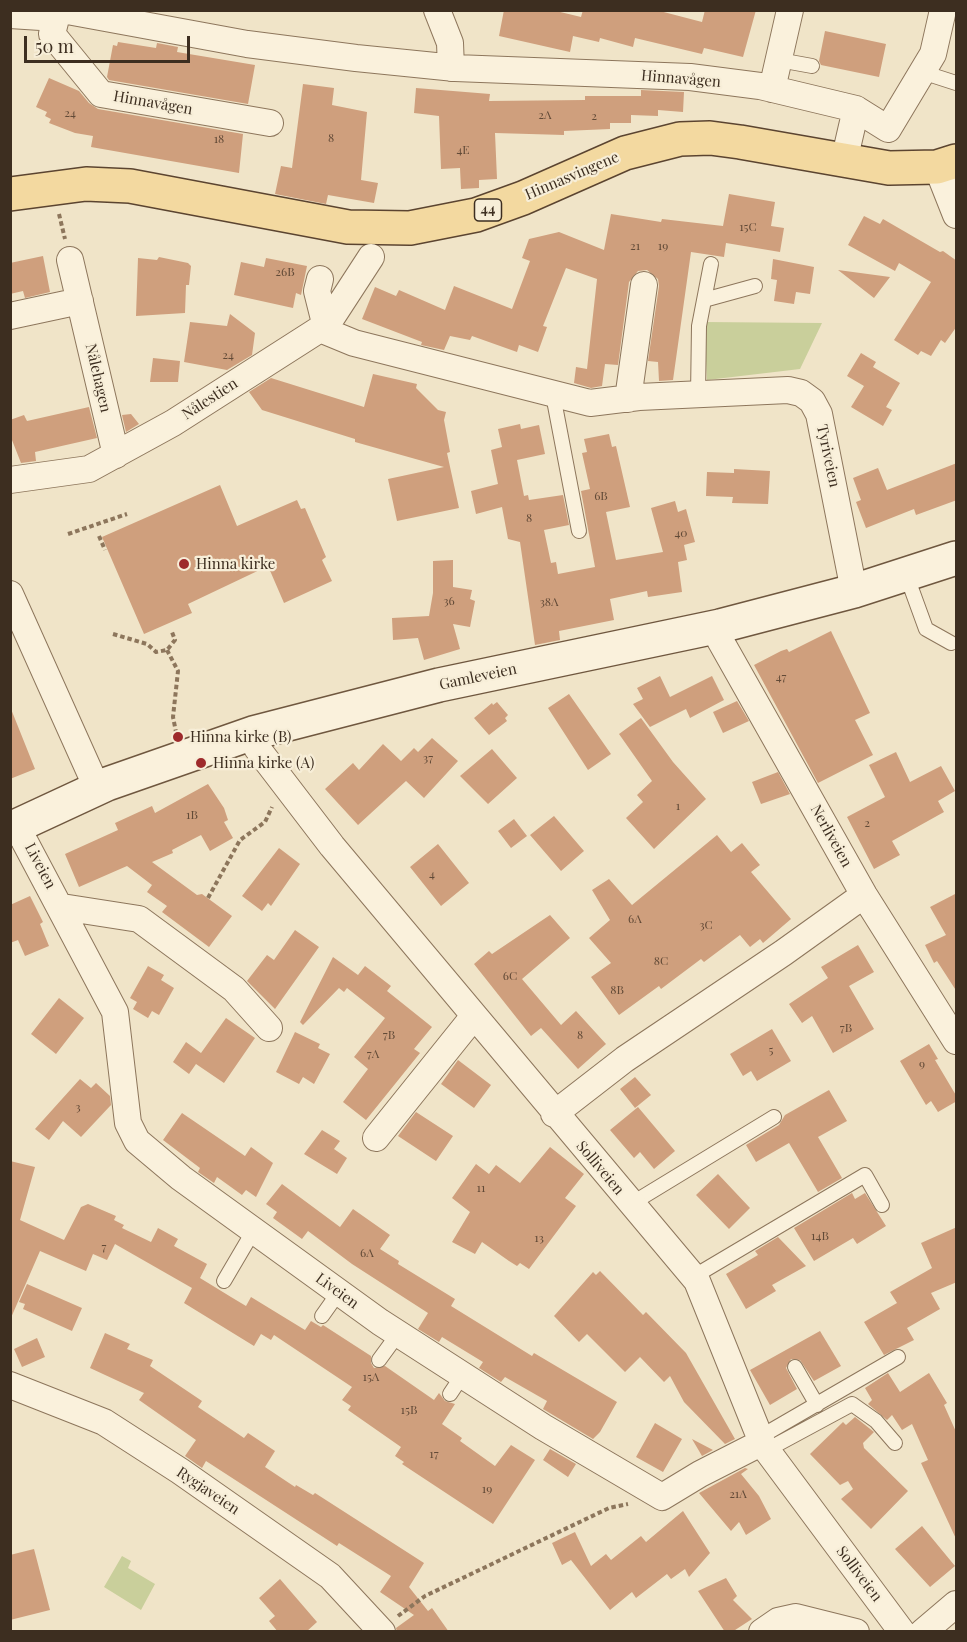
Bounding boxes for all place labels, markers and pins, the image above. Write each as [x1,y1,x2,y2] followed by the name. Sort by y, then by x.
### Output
[196,555,275,573] place label: Hinna kirke
[177,557,191,571] marker: Hinna kirke
[190,728,291,746] place label: Hinna kirke (B)
[171,730,185,744] marker: Hinna kirke (B)
[213,754,314,772] place label: Hinna kirke (A)
[194,756,208,770] marker: Hinna kirke (A)

